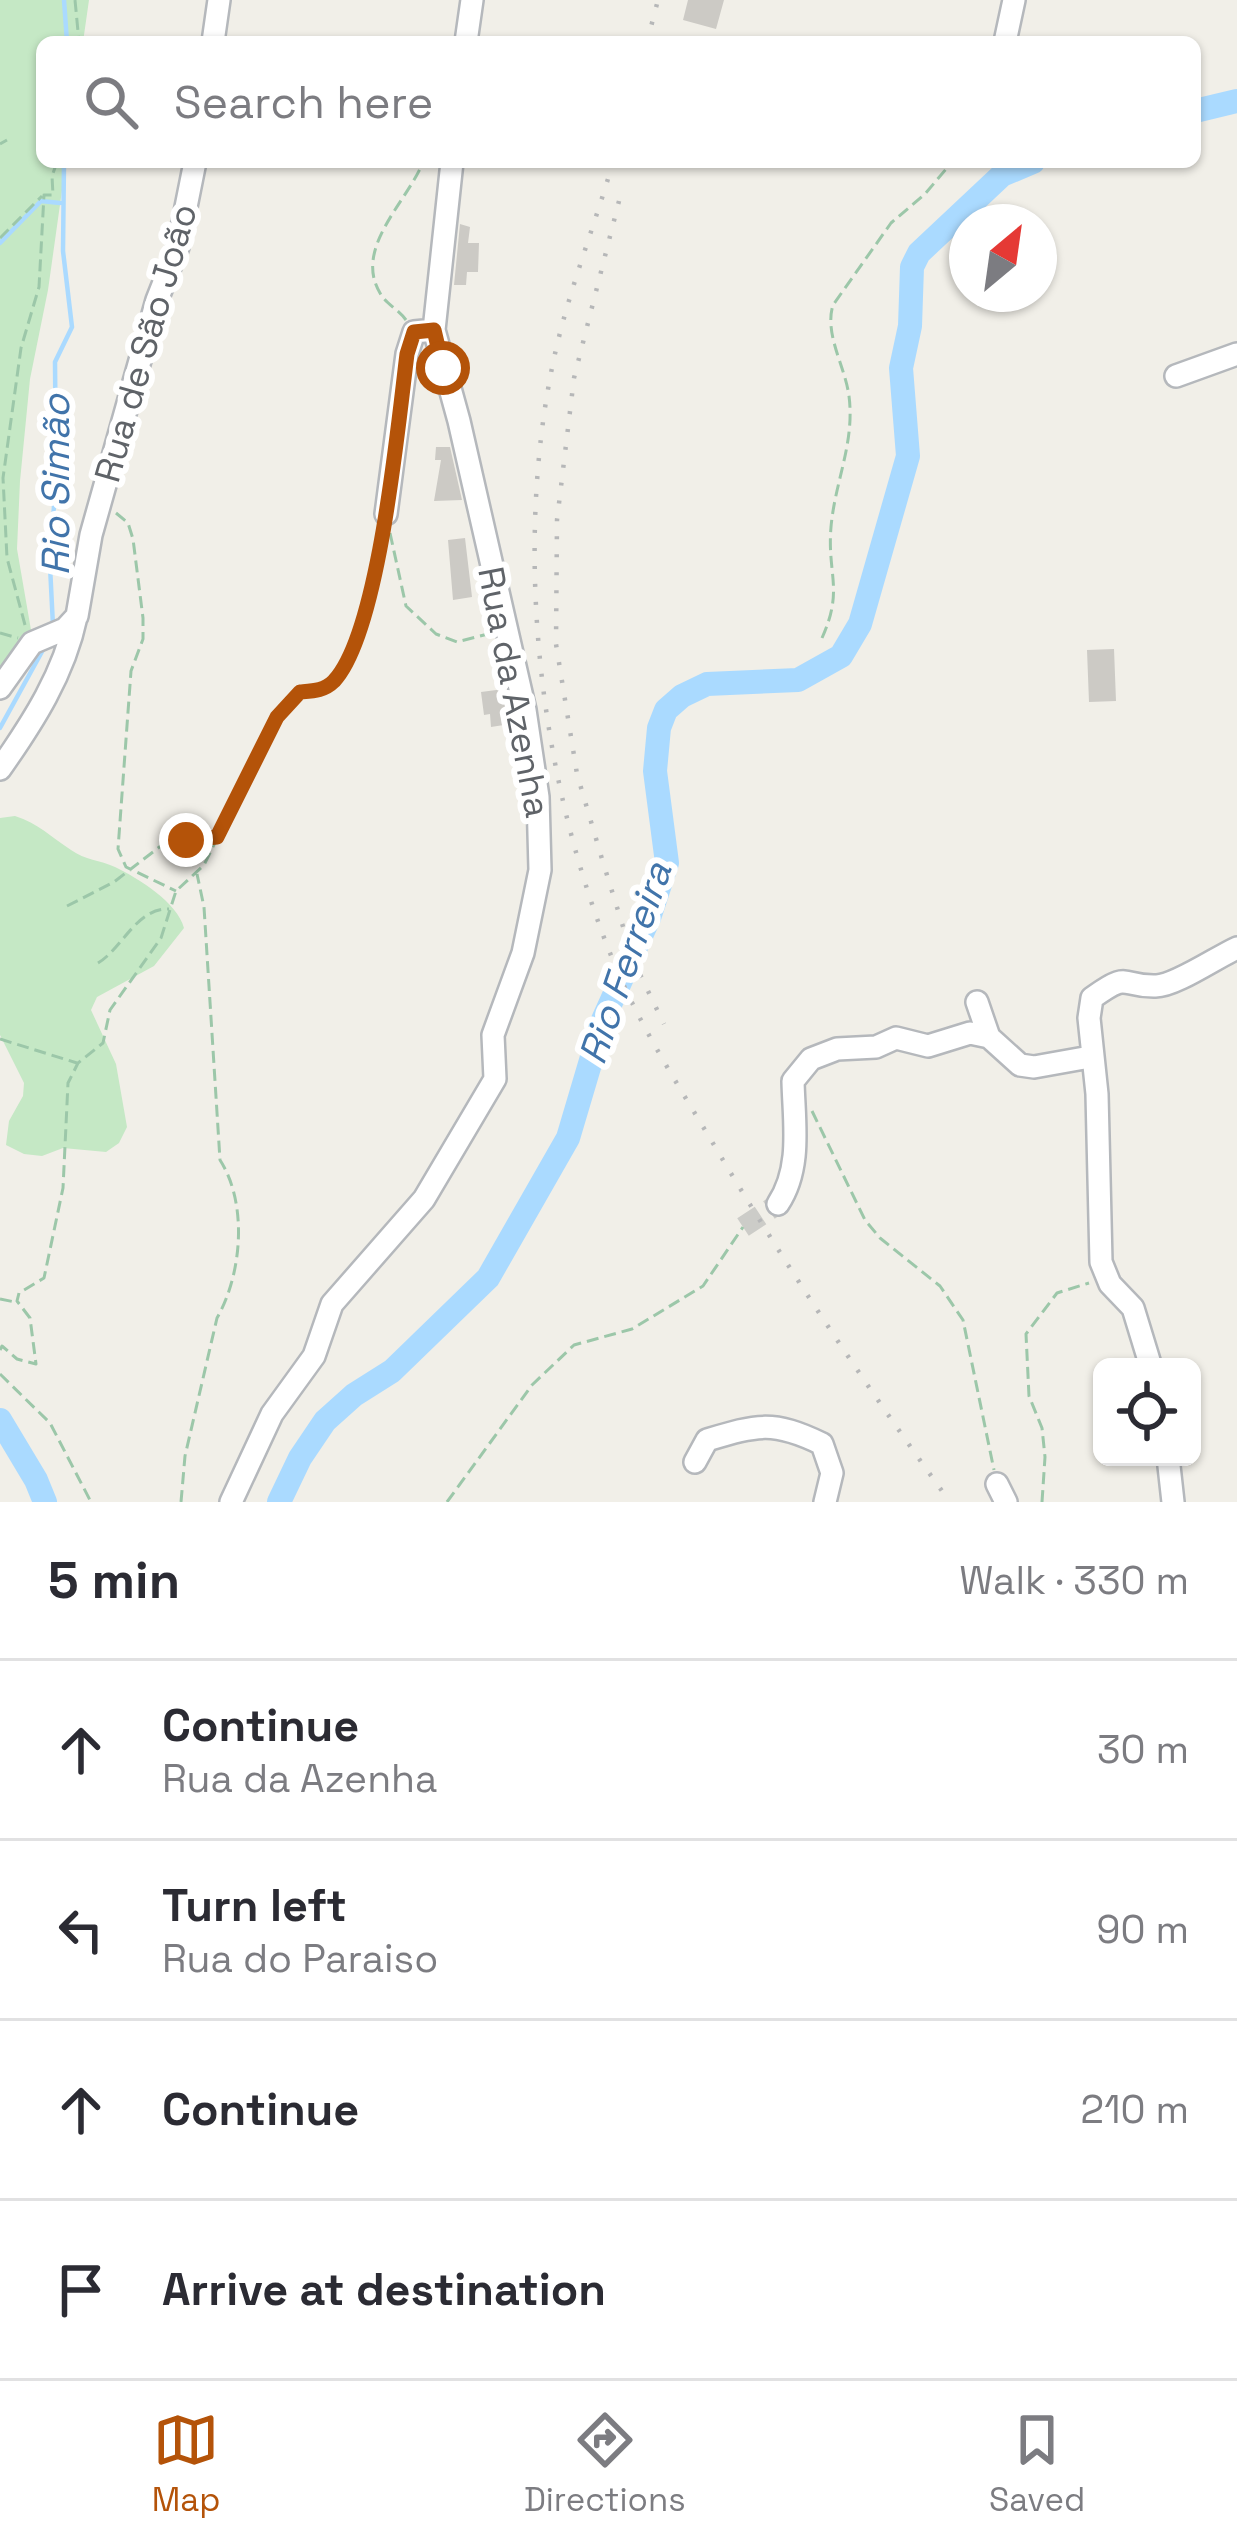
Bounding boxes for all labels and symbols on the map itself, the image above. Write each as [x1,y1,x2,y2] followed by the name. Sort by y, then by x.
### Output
[84,199,208,487] street label: Rua de São João
[949,204,1057,312] north arrow
[416,341,470,395] route start
[31,393,80,576] water label: Rio Simão
[467,563,561,821] street label: Rua da Azenha
[159,813,213,867] route end
[568,855,683,1070] water label: Rio Ferreira

